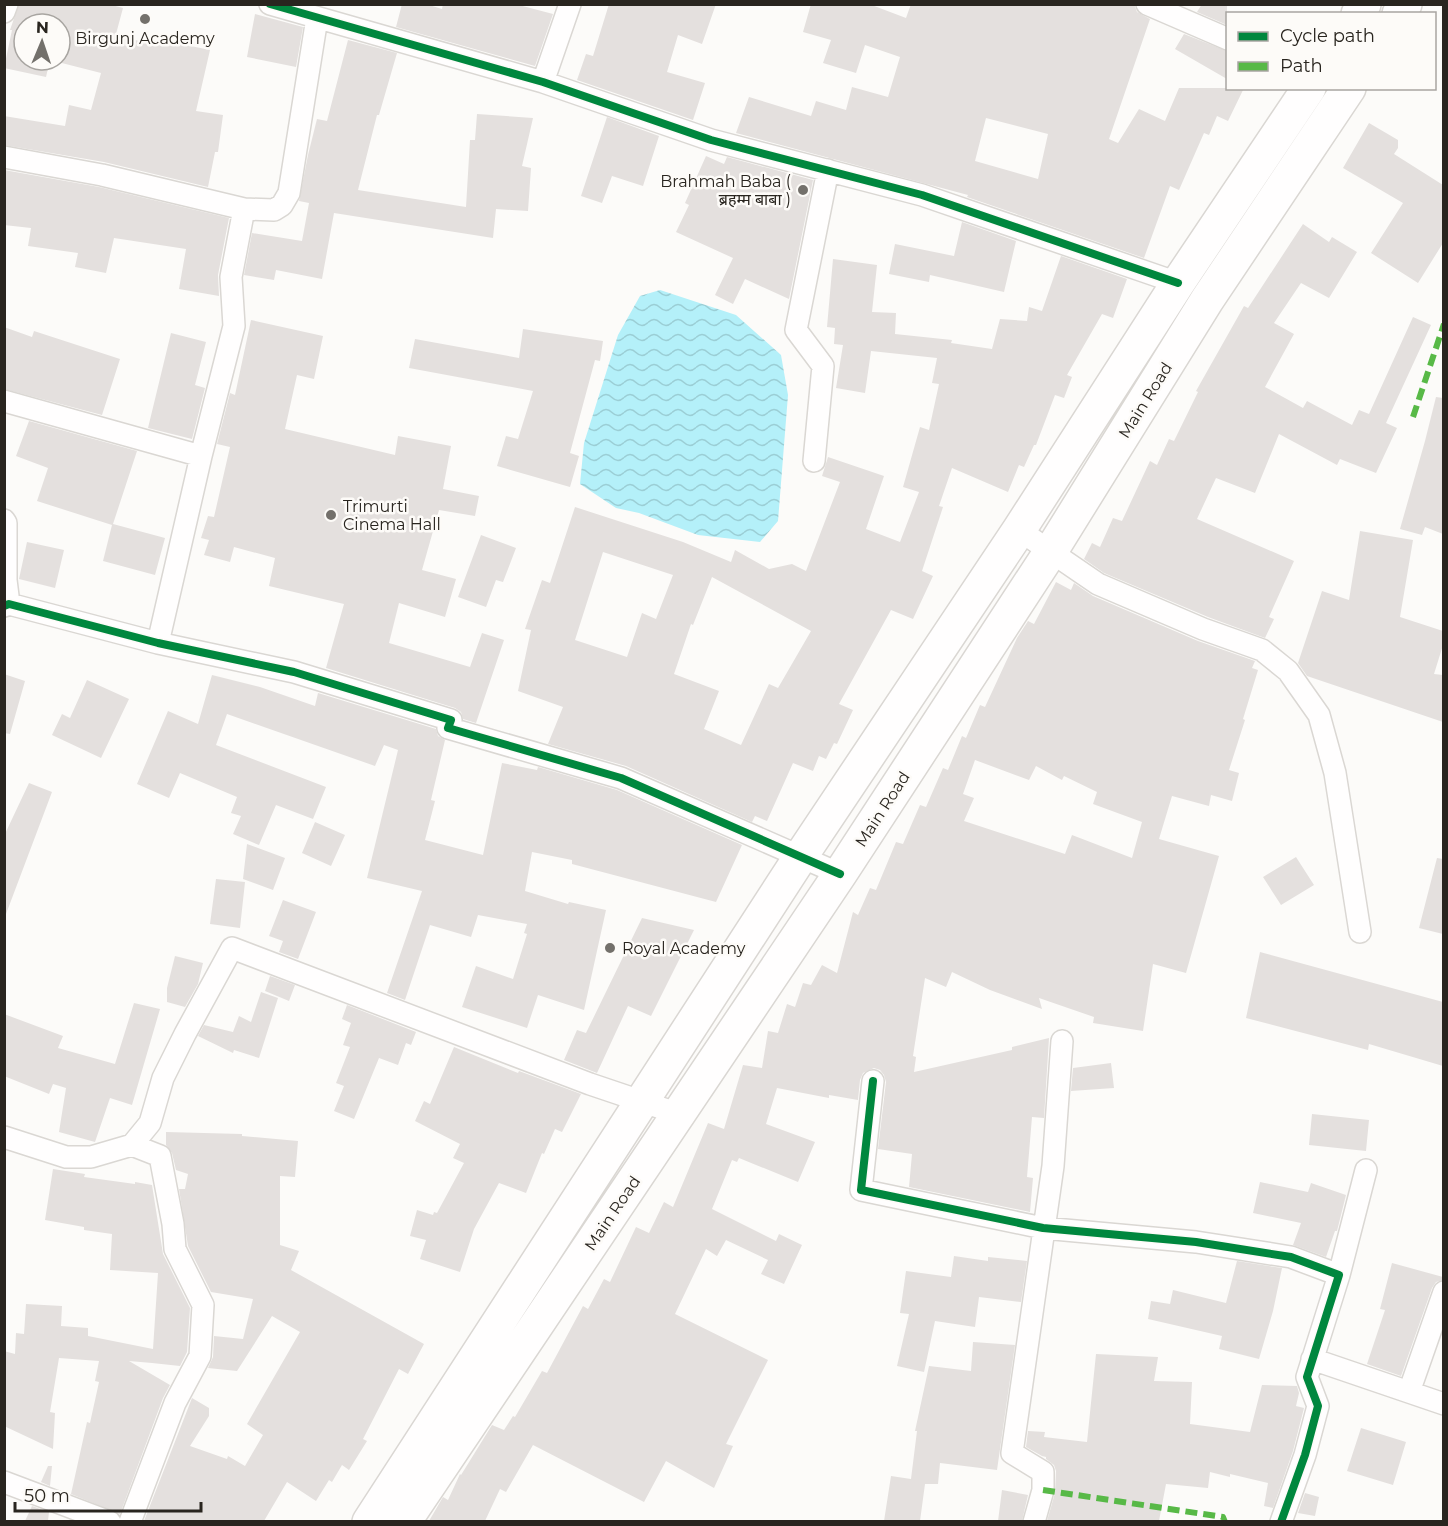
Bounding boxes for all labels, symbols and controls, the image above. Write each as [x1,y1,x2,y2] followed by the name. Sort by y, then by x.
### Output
[12,12,72,72] north arrow
[138,12,152,26] marker: Birgunj Academy
[1226,12,1436,90] legend
[36,18,49,37] text: N
[1280,25,1375,47] text: Cycle path
[75,29,215,48] place label: Birgunj Academy
[1280,55,1323,77] text: Path
[660,172,791,209] place label: Brahmah Baba ( ब्रहम्म बाबा )
[796,183,810,197] marker: Brahmah Baba ( ब्रहम्म बाबा )
[1115,359,1176,442] street label: Main Road
[343,497,441,534] place label: Trimurti Cinema Hall
[324,508,338,522] marker: Trimurti Cinema Hall
[851,768,914,850] street label: Main Road
[622,939,746,958] place label: Royal Academy
[603,941,617,955] marker: Royal Academy
[581,1172,644,1254] street label: Main Road
[15,1475,201,1513] scale bar
[24,1485,70,1507] text: 50 m

